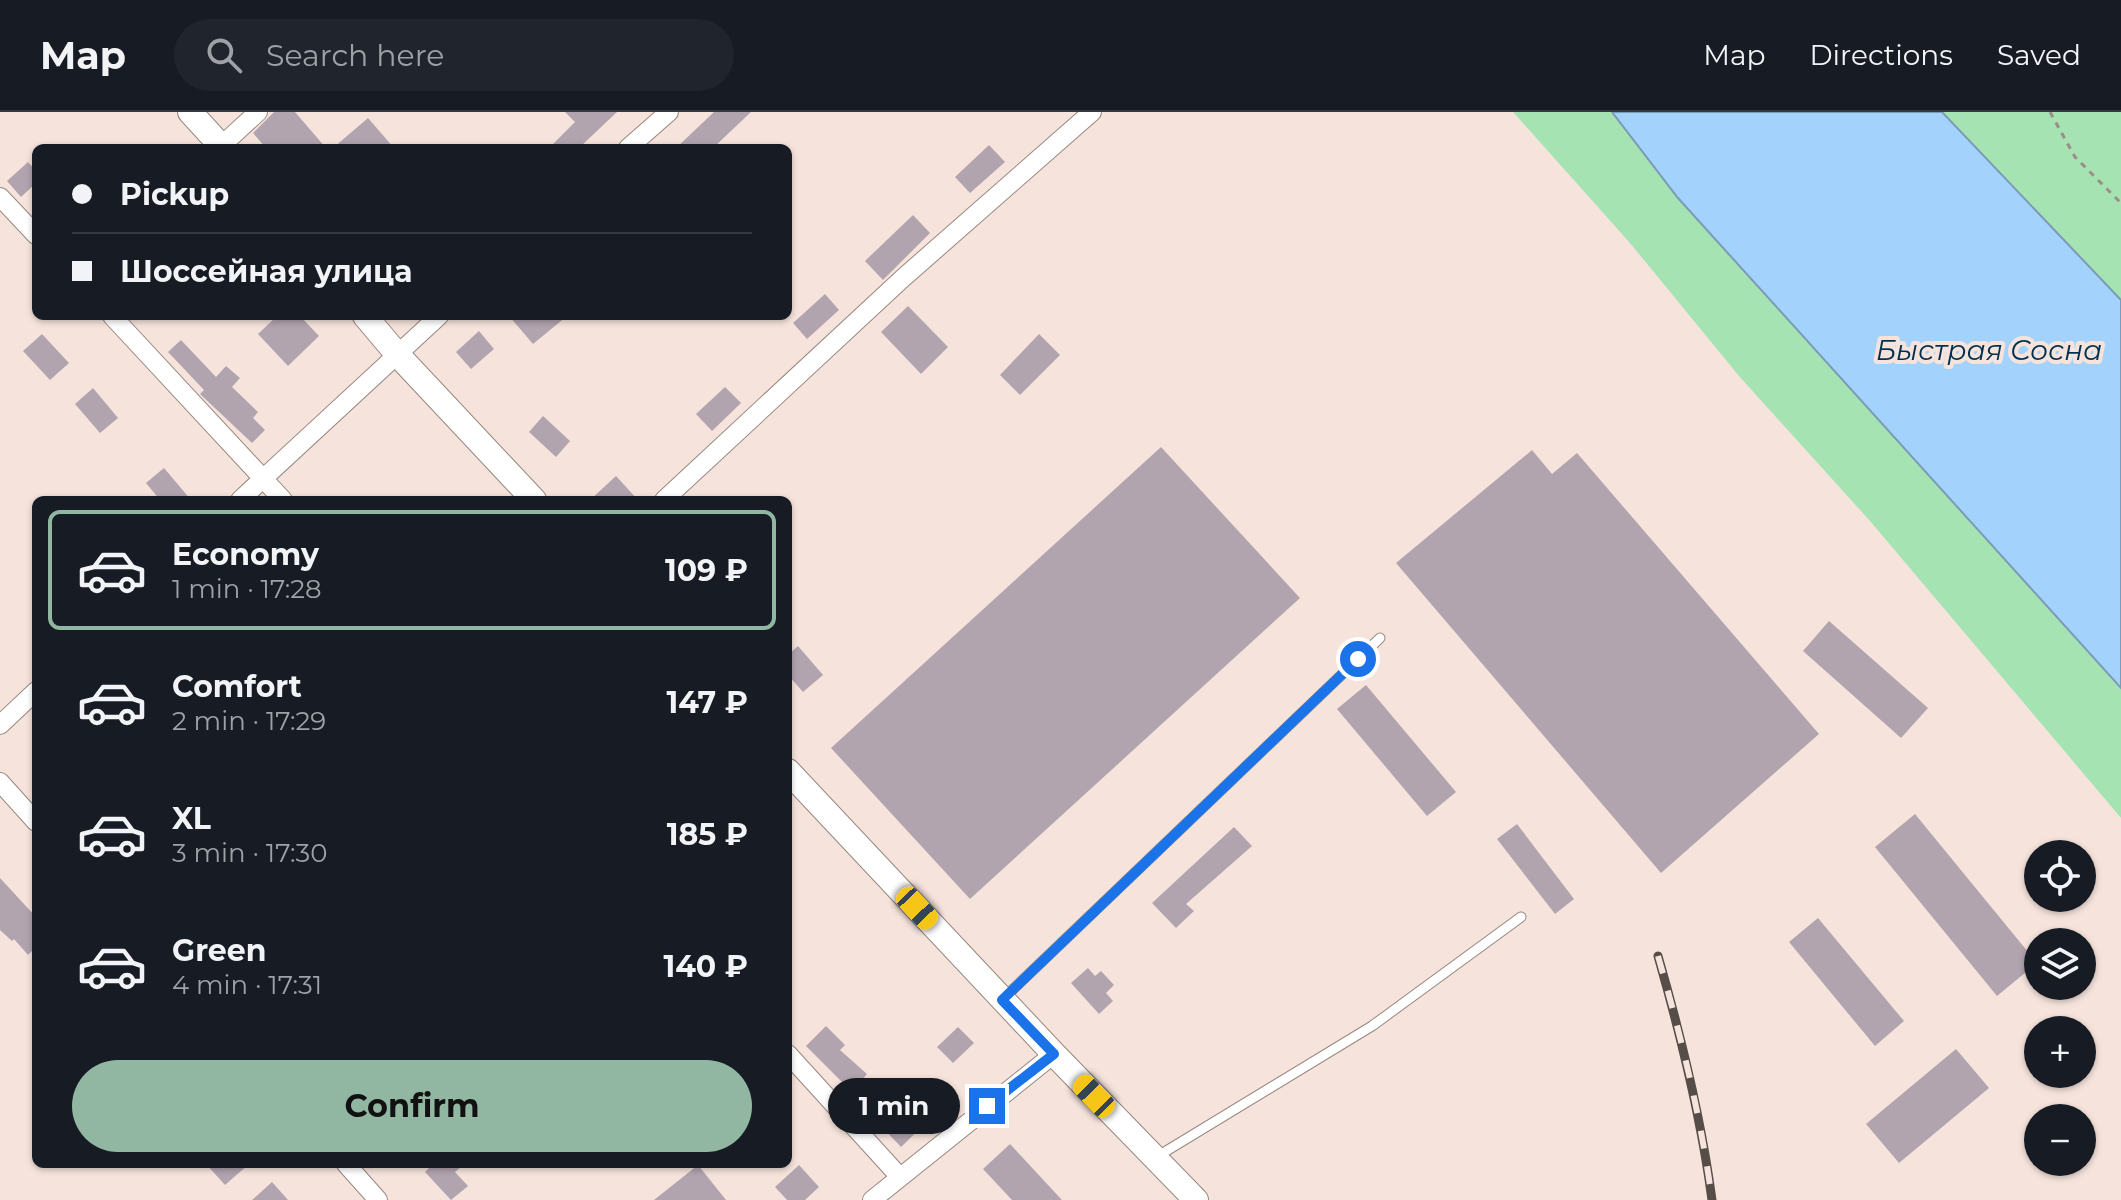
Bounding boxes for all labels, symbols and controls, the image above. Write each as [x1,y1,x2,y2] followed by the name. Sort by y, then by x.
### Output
[174,19,734,91] search box
[40,32,126,79] text: Map
[202,33,246,77] icon: search
[266,37,444,74] text: Search here
[1703,38,1765,72] text: Map
[1809,38,1953,72] text: Directions
[1997,38,2081,72] text: Saved
[120,176,229,213] text: Pickup
[120,253,412,290] text: Шоссейная улица
[1876,333,2102,367] water label: Быстрая Сосна
[76,534,148,606] icon: car
[172,536,319,573] text: Economy
[665,552,748,589] text: 109 ₽
[172,573,322,605] text: 1 min · 17:28
[1340,641,1376,677] route start
[76,666,148,738] icon: car
[172,668,302,705] text: Comfort
[666,684,748,721] text: 147 ₽
[172,705,326,737] text: 2 min · 17:29
[76,798,148,870] icon: car
[172,800,211,837] text: XL
[667,816,748,853] text: 185 ₽
[172,837,327,869] text: 3 min · 17:30
[2024,840,2096,1176] map controls
[2024,840,2096,912] button: locate
[892,882,942,934] car
[2024,928,2096,1000] button: layers
[76,930,148,1002] icon: car
[172,932,266,969] text: Green
[663,948,748,985] text: 140 ₽
[172,969,322,1001] text: 4 min · 17:31
[2024,1016,2096,1088] button: +
[72,1060,752,1152] button: Confirm
[1069,1070,1119,1122] car
[827,1078,959,1134] callout: 1 min
[969,1088,1005,1124] route end
[859,1090,929,1122] text: 1 min
[2024,1104,2096,1176] button: −

